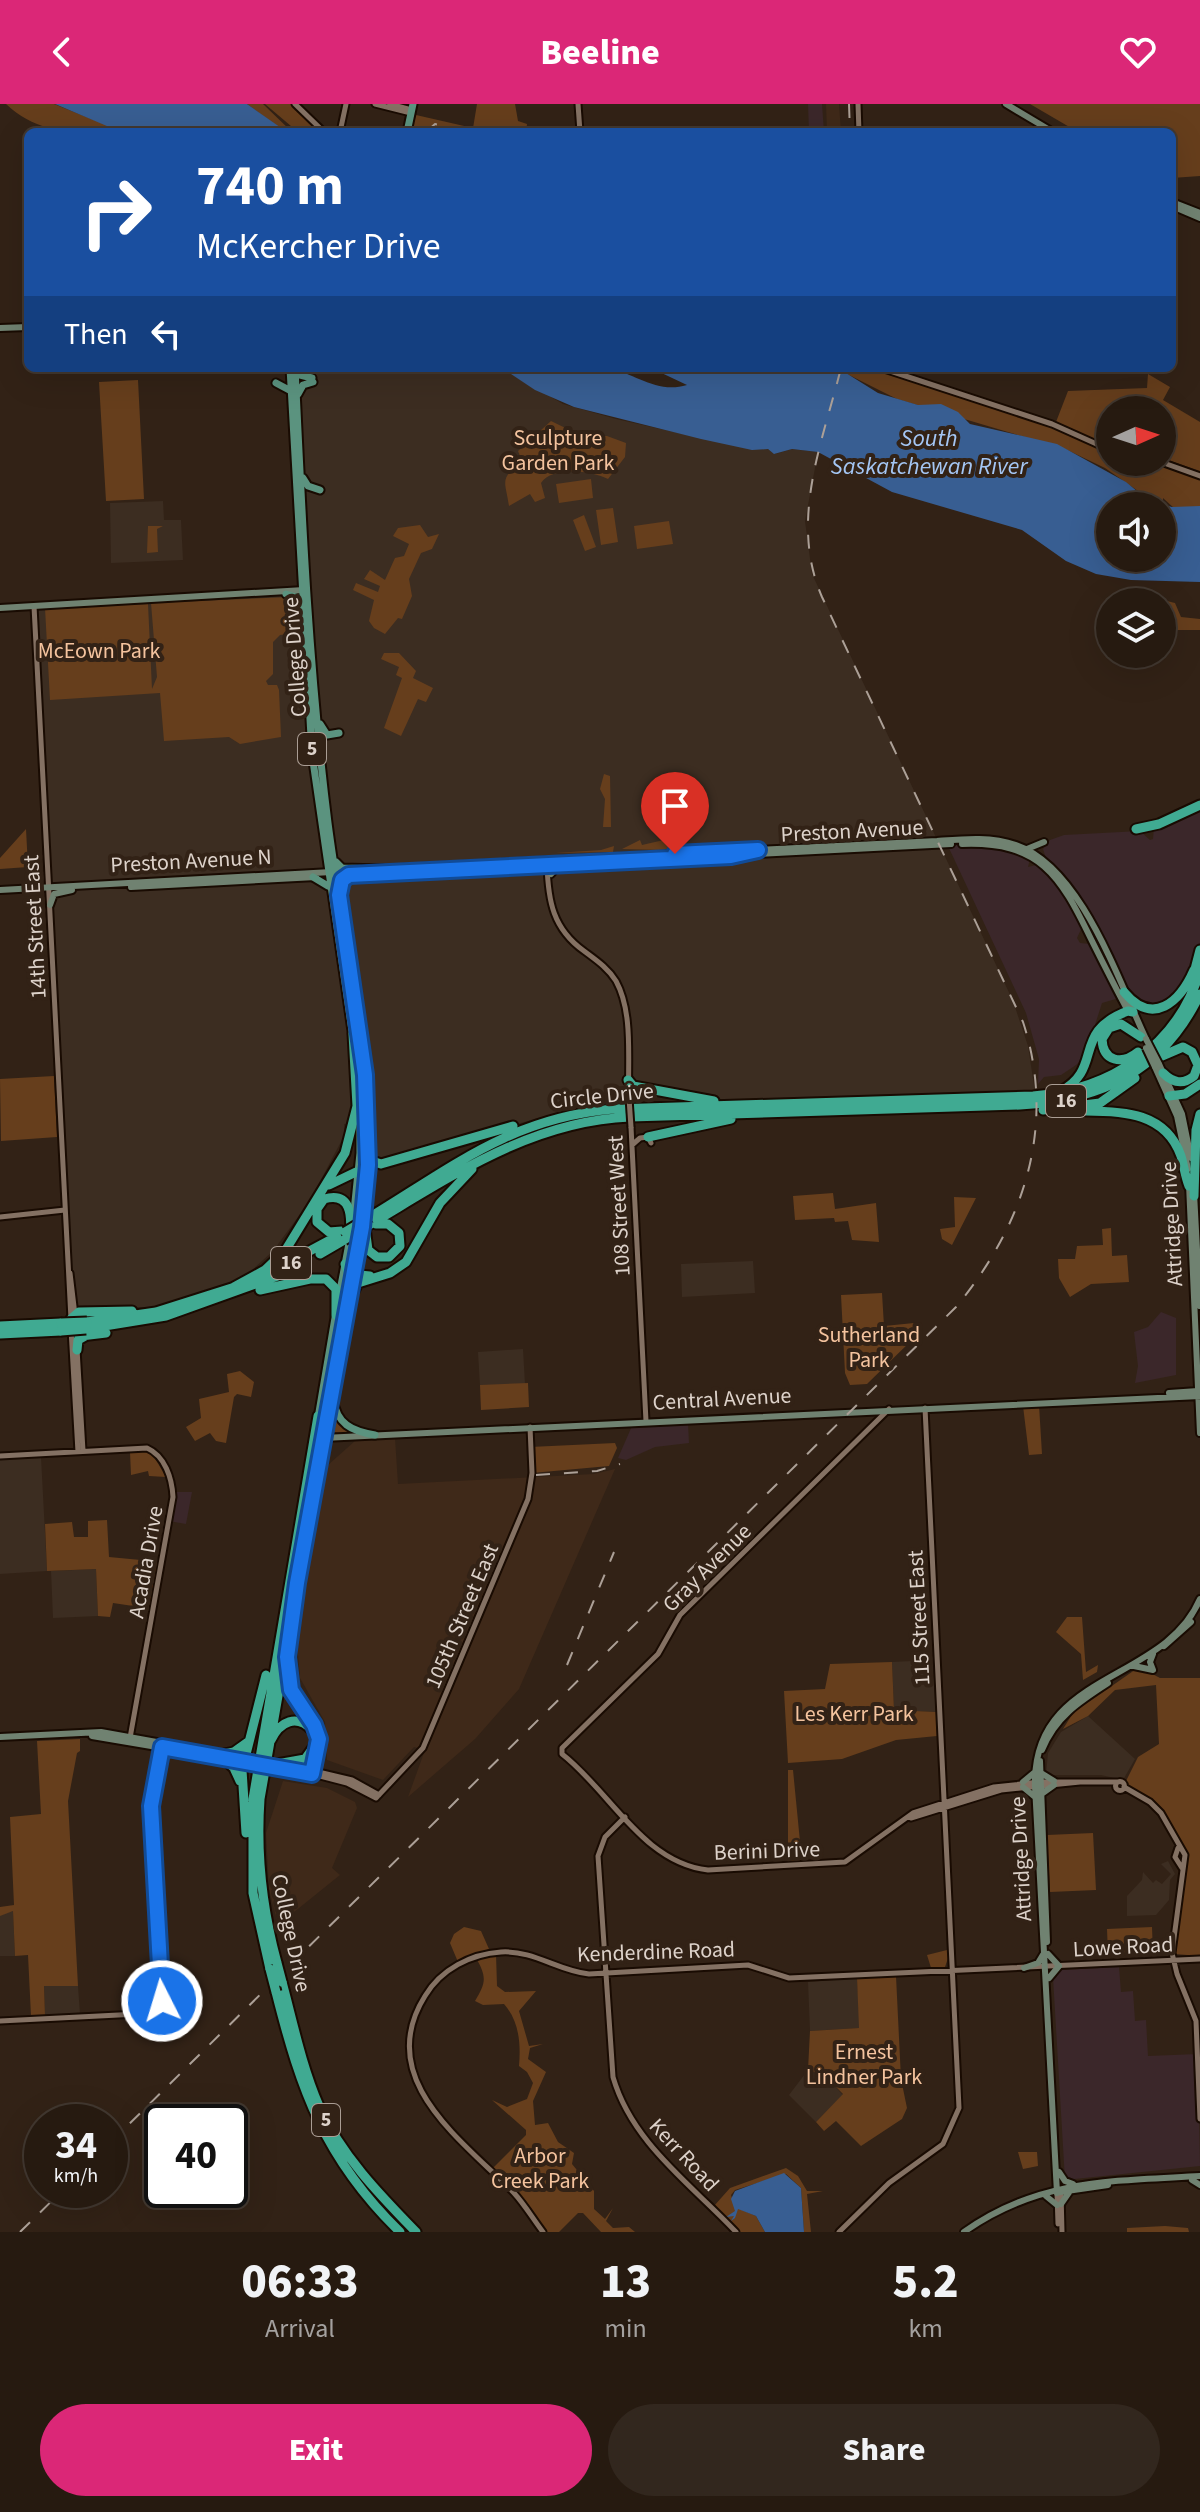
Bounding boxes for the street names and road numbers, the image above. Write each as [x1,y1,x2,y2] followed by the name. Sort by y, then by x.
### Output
[275,596,315,718] street label: College Drive
[298,733,326,765] road number: 5
[780,811,924,851] street label: Preston Avenue
[110,841,272,881] street label: Preston Avenue N
[15,854,55,1000] street label: 14th Street East
[549,1075,655,1117] street label: Circle Drive
[1046,1085,1086,1117] road number: 16
[599,1134,639,1277] street label: 108 Street West
[1153,1161,1191,1287] street label: Attridge Drive
[271,1247,311,1279] road number: 16
[652,1379,792,1419] street label: Central Avenue
[120,1503,172,1621] street label: Acadia Drive
[655,1516,759,1620] street label: Gray Avenue
[417,1538,507,1694] street label: 105th Street East
[899,1549,939,1687] street label: 115 Street East
[1002,1796,1040,1922] street label: Attridge Drive
[713,1833,821,1869] street label: Berini Drive
[263,1871,319,1995] street label: College Drive
[1072,1928,1174,1966] street label: Lowe Road
[576,1933,736,1971] street label: Kenderdine Road
[312,2104,340,2136] road number: 5
[641,2111,727,2199] street label: Kerr Road

